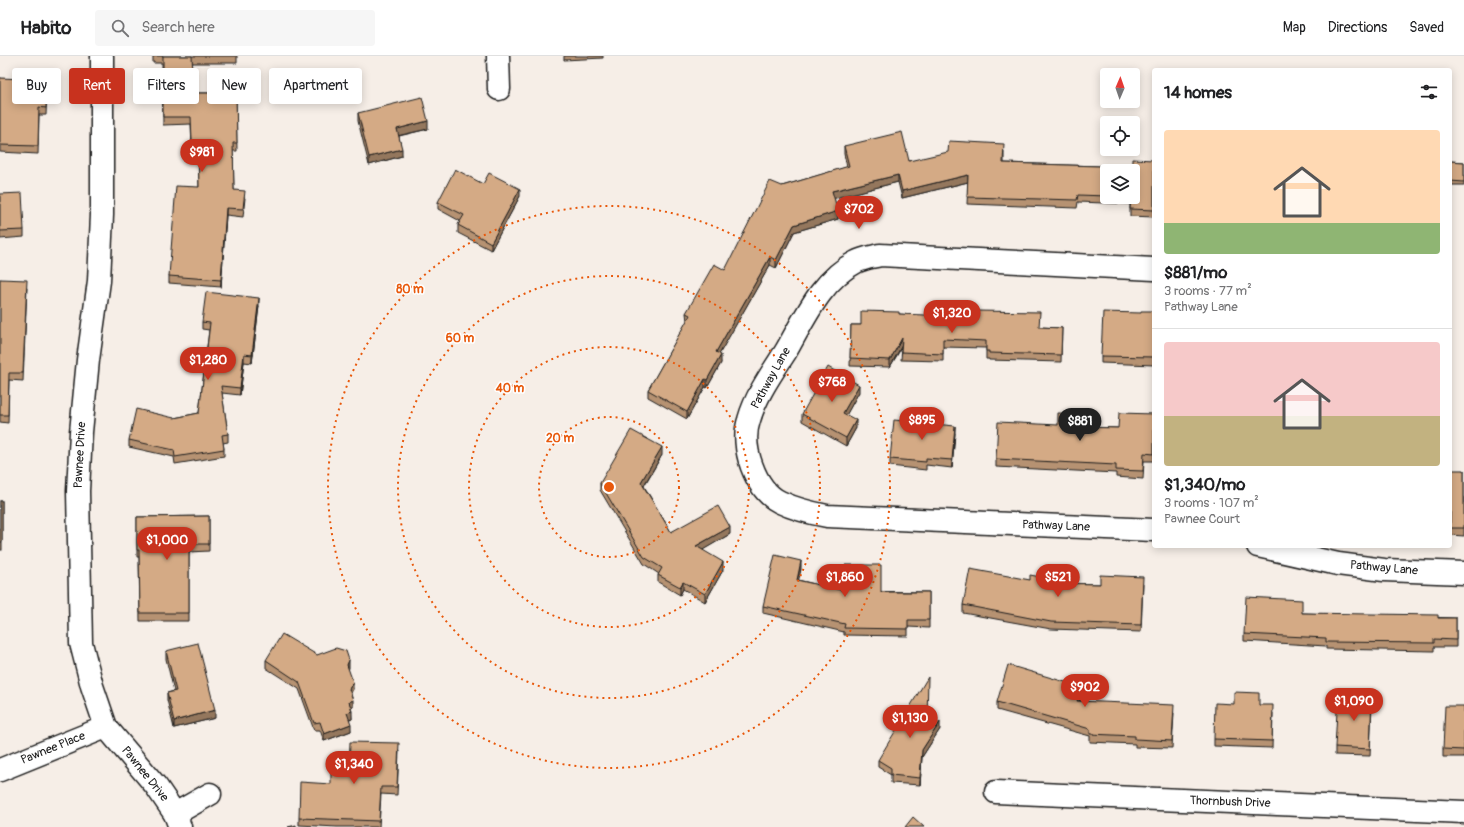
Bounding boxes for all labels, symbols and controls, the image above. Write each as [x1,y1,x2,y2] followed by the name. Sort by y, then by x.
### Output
[95,10,375,46] search box
[20,16,71,40] text: Habito
[109,17,131,39] icon: search
[141,18,215,37] text: Search here
[1283,19,1306,36] text: Map
[1328,19,1387,36] text: Directions
[1409,19,1444,36] text: Saved
[12,68,61,104] chip: Buy
[69,68,125,104] chip: Rent
[133,68,199,104] chip: Filters
[207,68,261,104] chip: New
[269,68,362,104] chip: Apartment
[1100,68,1140,108] north arrow
[1100,68,1140,204] map controls
[1418,81,1440,103] icon: filters
[1164,82,1232,103] text: 14 homes
[1100,116,1140,156] button: locate
[178,139,226,173] pin: $981
[189,144,215,160] text: $981
[1266,156,1338,228] icon: home
[1100,164,1140,204] button: layers
[835,196,883,230] pin: $702
[844,201,874,217] text: $702
[1164,262,1227,283] text: $881/mo
[396,282,424,297] text: 80 m
[1164,283,1252,299] text: 3 rooms · 77 m²
[1164,299,1238,315] text: Pathway Lane
[919,300,985,334] pin: $1,320
[933,305,971,321] text: $1,320
[446,331,475,346] text: 60 m
[748,345,794,411] street label: Pathway Lane
[175,347,241,381] pin: $1,280
[189,352,227,368] text: $1,280
[1266,368,1338,440] icon: home
[808,369,856,403] pin: $768
[818,374,846,390] text: $768
[495,381,525,396] text: 40 m
[898,407,946,441] pin: $895
[1056,408,1104,442] pin: $881
[908,412,936,428] text: $895
[1067,413,1093,429] text: $881
[71,421,89,489] street label: Pawnee Drive
[546,431,574,446] text: 20 m
[1164,474,1245,495] text: $1,340/mo
[602,480,616,494] centre of rings
[1164,495,1259,511] text: 3 rooms · 107 m²
[1164,511,1240,527] text: Pawnee Court
[1022,517,1090,535] street label: Pathway Lane
[134,527,200,561] pin: $1,000
[146,532,188,548] text: $1,000
[1350,558,1419,578] street label: Pathway Lane
[812,564,878,598] pin: $1,860
[1034,564,1082,598] pin: $521
[826,569,864,585] text: $1,860
[1045,569,1071,585] text: $521
[1061,674,1109,708] pin: $902
[1070,679,1100,695] text: $902
[1321,688,1387,722] pin: $1,090
[1334,693,1374,709] text: $1,090
[877,705,943,739] pin: $1,130
[892,710,928,726] text: $1,130
[19,728,87,768] street label: Pawnee Place
[118,743,172,805] street label: Pawnee Drive
[321,751,387,785] pin: $1,340
[334,756,374,772] text: $1,340
[1189,793,1271,811] street label: Thornbush Drive

